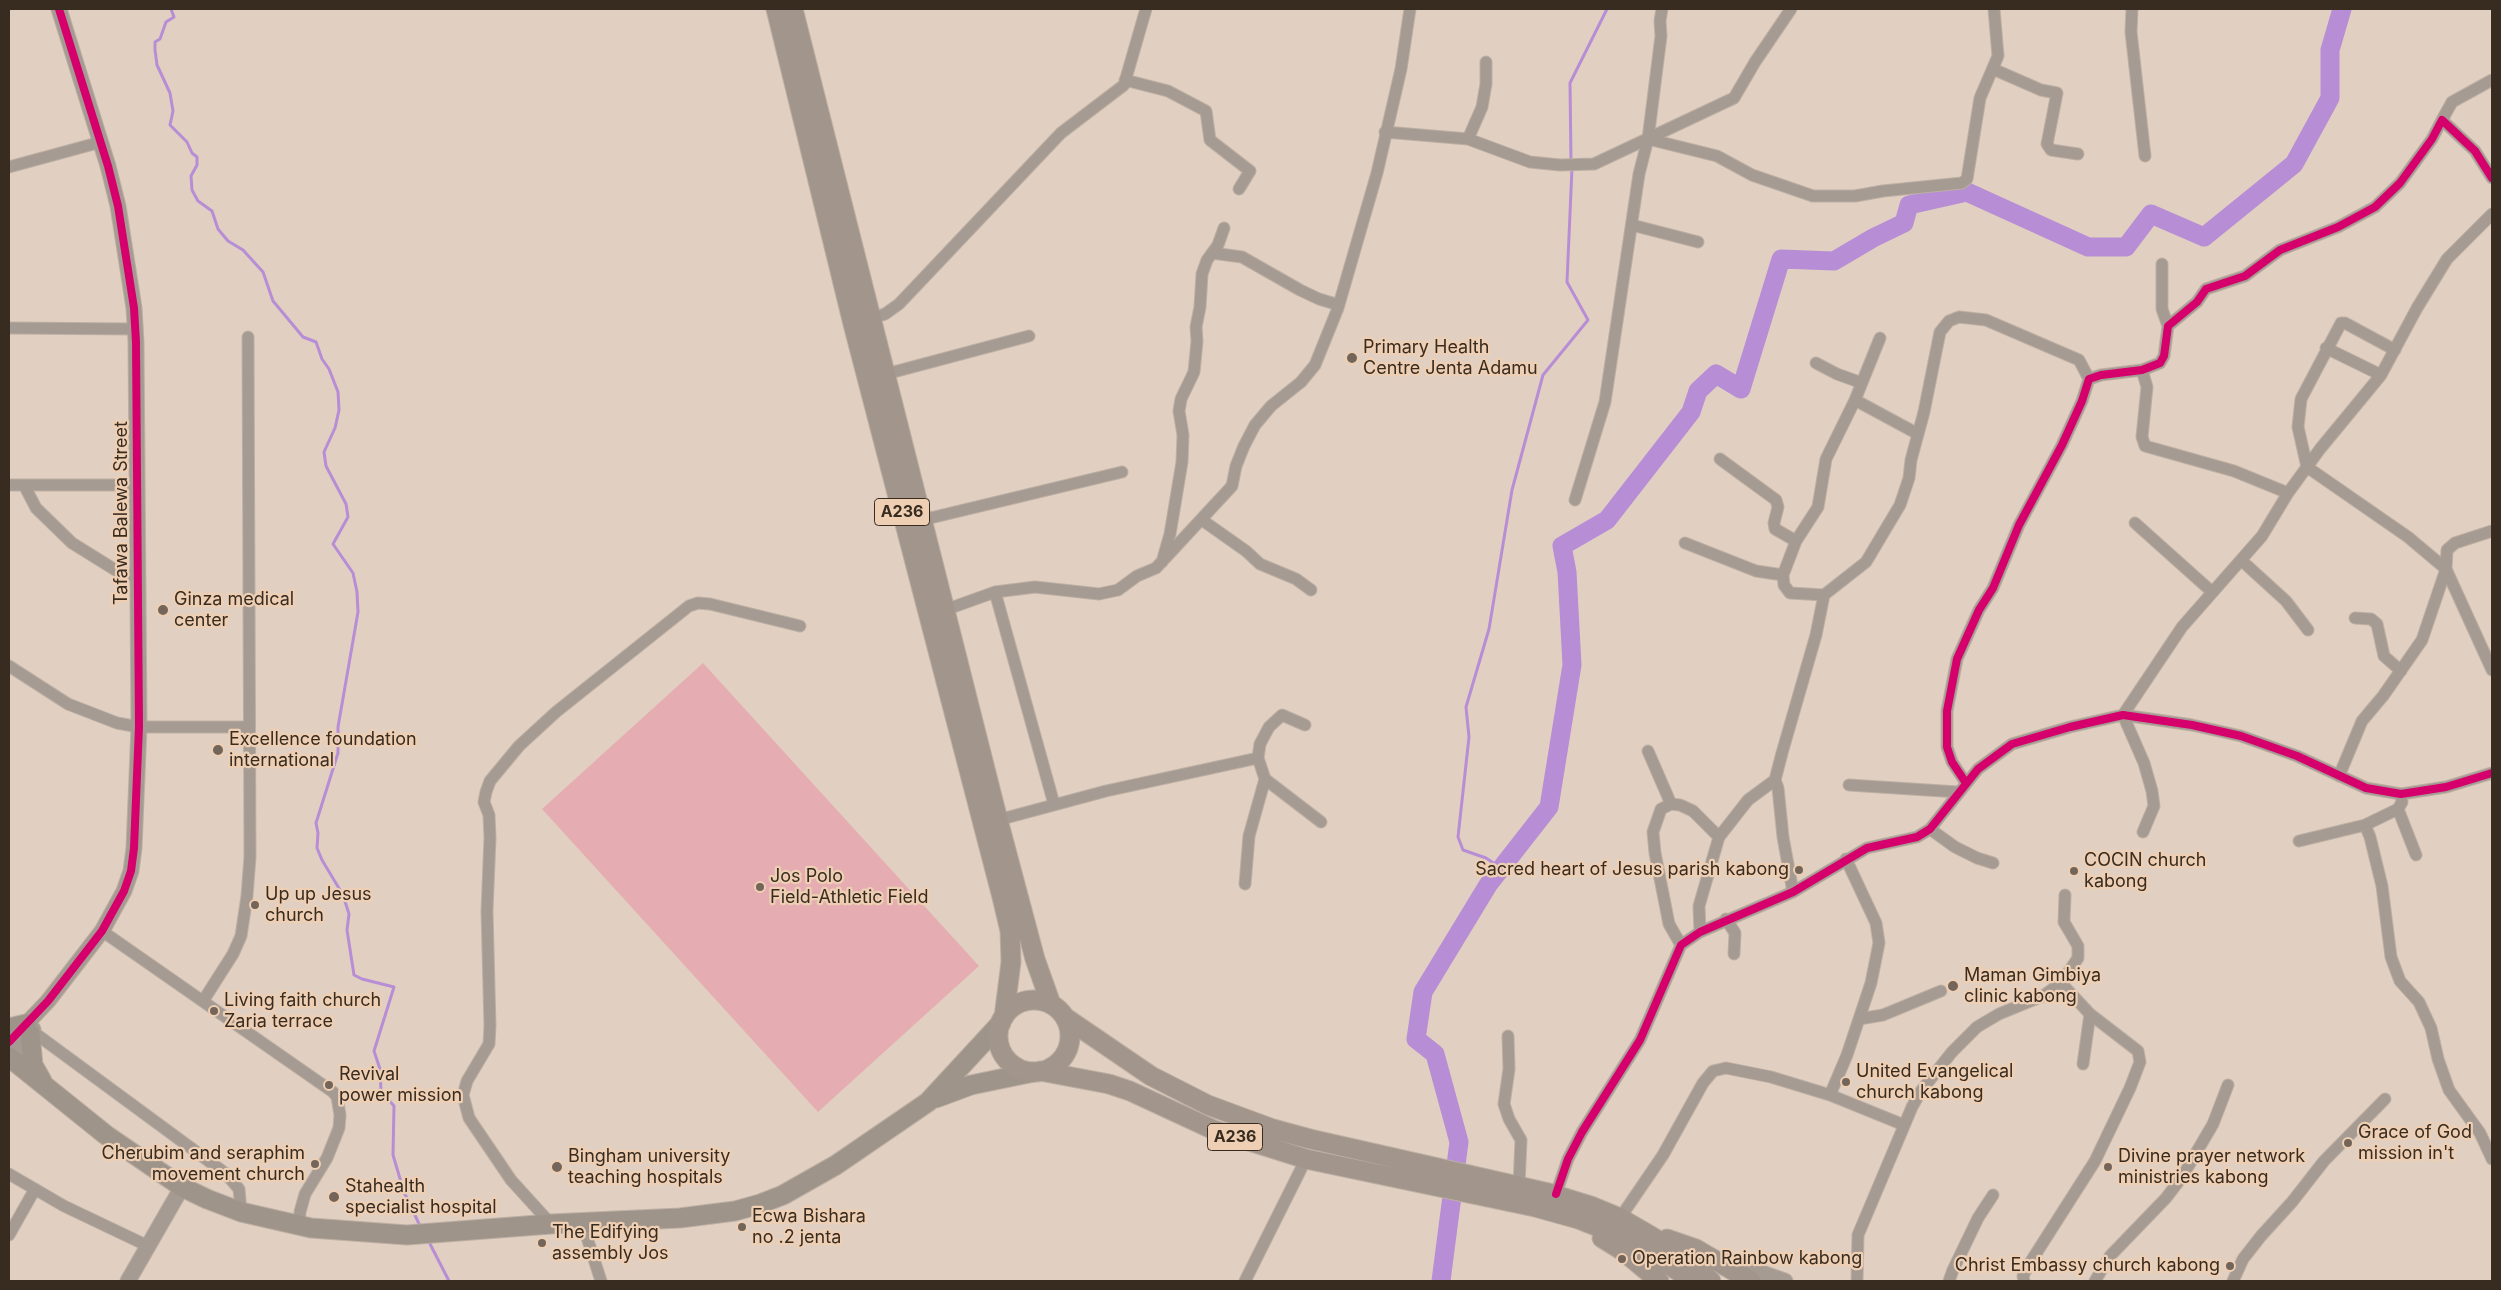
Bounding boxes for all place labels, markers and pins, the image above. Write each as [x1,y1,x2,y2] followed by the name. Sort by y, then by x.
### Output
[1363,337,1538,379] place label: Primary Health Centre Jenta Adamu
[1345,351,1359,365] marker: Primary Health Centre Jenta Adamu
[174,589,294,632] place label: Ginza medical center
[156,603,170,617] marker: Ginza medical center
[229,729,417,772] place label: Excellence foundation international
[211,743,225,757] marker: Excellence foundation international
[2084,850,2206,892] place label: COCIN church kabong
[1475,859,1789,881] place label: Sacred heart of Jesus parish kabong
[1793,864,1805,876] marker: Sacred heart of Jesus parish kabong
[2068,865,2080,877] marker: COCIN church kabong
[770,866,928,909] place label: Jos Polo Field-Athletic Field
[754,881,766,893] marker: Jos Polo Field-Athletic Field
[265,884,372,926] place label: Up up Jesus church
[249,899,261,911] marker: Up up Jesus church
[1964,965,2101,1008] place label: Maman Gimbiya clinic kabong
[1946,979,1960,993] marker: Maman Gimbiya clinic kabong
[224,990,381,1032] place label: Living faith church Zaria terrace
[208,1005,220,1017] marker: Living faith church Zaria terrace
[1856,1061,2013,1104] place label: United Evangelical church kabong
[339,1064,462,1106] place label: Revival power mission
[1840,1076,1852,1088] marker: United Evangelical church kabong
[323,1079,335,1091] marker: Revival power mission
[2358,1122,2472,1164] place label: Grace of God mission in't
[2342,1137,2354,1149] marker: Grace of God mission in't
[102,1143,305,1186] place label: Cherubim and seraphim movement church
[568,1146,730,1188] place label: Bingham university teaching hospitals
[2118,1146,2305,1188] place label: Divine prayer network ministries kabong
[309,1158,321,1170] marker: Cherubim and seraphim movement church
[550,1160,564,1174] marker: Bingham university teaching hospitals
[2102,1161,2114,1173] marker: Divine prayer network ministries kabong
[345,1176,497,1218] place label: Stahealth specialist hospital
[327,1190,341,1204] marker: Stahealth specialist hospital
[752,1206,866,1248] place label: Ecwa Bishara no .2 jenta
[736,1221,748,1233] marker: Ecwa Bishara no .2 jenta
[552,1222,669,1264] place label: The Edifying assembly Jos
[536,1237,548,1249] marker: The Edifying assembly Jos
[1632,1248,1862,1270] place label: Operation Rainbow kabong
[1616,1253,1628,1265] marker: Operation Rainbow kabong
[1955,1255,2220,1277] place label: Christ Embassy church kabong
[2224,1260,2236,1272] marker: Christ Embassy church kabong

